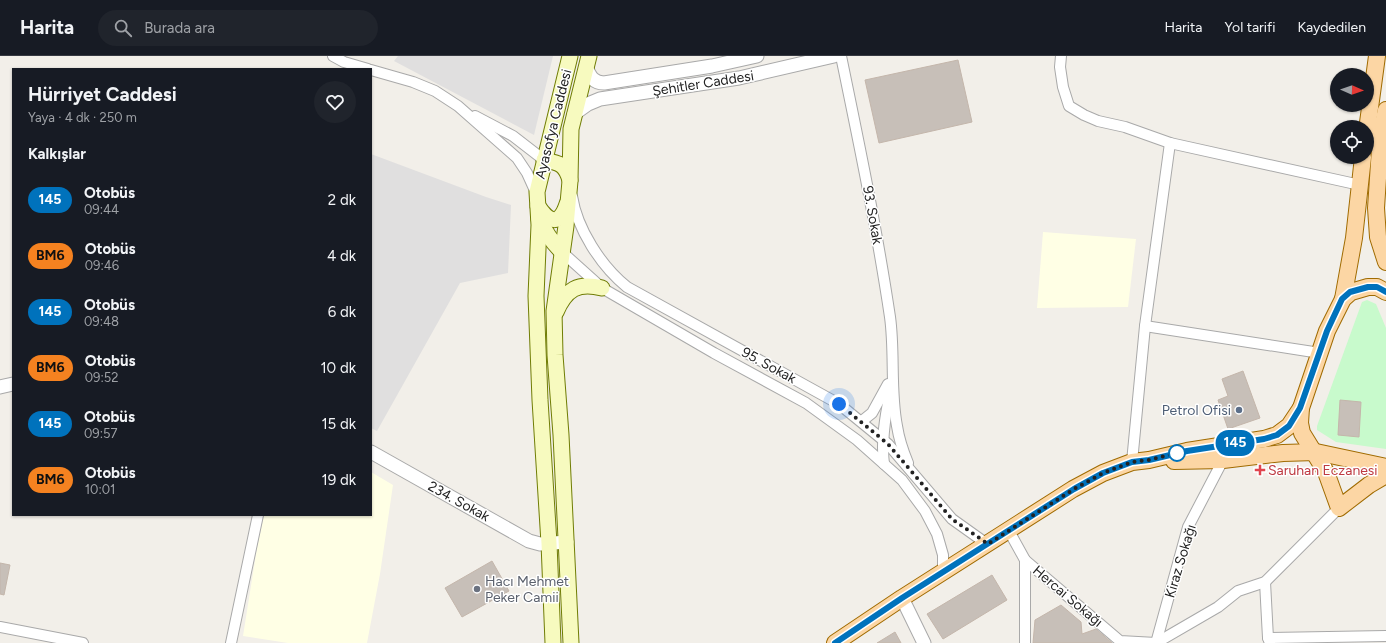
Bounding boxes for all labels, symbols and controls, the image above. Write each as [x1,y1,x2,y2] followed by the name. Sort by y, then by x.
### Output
[98,10,378,46] search box
[20,16,74,39] text: Harita
[112,17,134,39] icon: search
[144,19,215,37] text: Burada ara
[1164,19,1202,36] text: Harita
[1224,19,1276,36] text: Yol tarifi
[1298,19,1366,36] text: Kaydedilen
[651,67,755,100] street label: Şehitler Caddesi
[532,68,575,181] street label: Ayasofya Caddesi
[1330,68,1374,112] north arrow
[1330,68,1374,164] map controls
[314,81,356,123] button: heart
[28,83,177,106] text: Hürriyet Caddesi
[28,110,137,125] text: Yaya · 4 dk · 250 m
[1330,120,1374,164] button: locate
[28,145,86,163] text: Kalkışlar
[84,184,135,202] text: Otobüs
[859,184,886,246] street label: 93. Sokak
[39,191,61,208] text: 145
[328,191,356,209] text: 2 dk
[84,202,119,217] text: 09:44
[85,240,136,258] text: Otobüs
[36,247,65,264] text: BM6
[327,247,356,265] text: 4 dk
[85,258,119,273] text: 09:46
[84,296,135,314] text: Otobüs
[39,303,61,320] text: 145
[328,303,356,321] text: 6 dk
[84,314,119,329] text: 09:48
[739,344,799,387] street label: 95. Sokak
[85,352,136,370] text: Otobüs
[36,359,65,376] text: BM6
[320,359,356,377] text: 10 dk
[85,370,118,385] text: 09:52
[829,394,849,414] your location
[1162,402,1231,419] place label: Petrol Ofisi
[1234,405,1244,415] marker: Petrol Ofisi
[84,408,135,426] text: Otobüs
[39,415,61,432] text: 145
[321,415,356,433] text: 15 dk
[84,426,117,441] text: 09:57
[1212,430,1258,456] line badge: 145
[1224,434,1246,451] text: 145
[1168,444,1186,462] unlabelled marker
[1268,462,1378,479] place label: Saruhan Eczanesi
[85,464,136,482] text: Otobüs
[1255,465,1265,475] marker: Saruhan Eczanesi
[36,471,65,488] text: BM6
[322,471,356,489] text: 19 dk
[425,478,493,525] street label: 234. Sokak
[85,482,115,497] text: 10:01
[1161,522,1200,600] street label: Kiraz Sokağı
[1029,562,1106,631] street label: Hercai Sokağı
[485,573,569,606] place label: Hacı Mehmet Peker Camii
[472,584,482,594] marker: Hacı Mehmet Peker Camii

